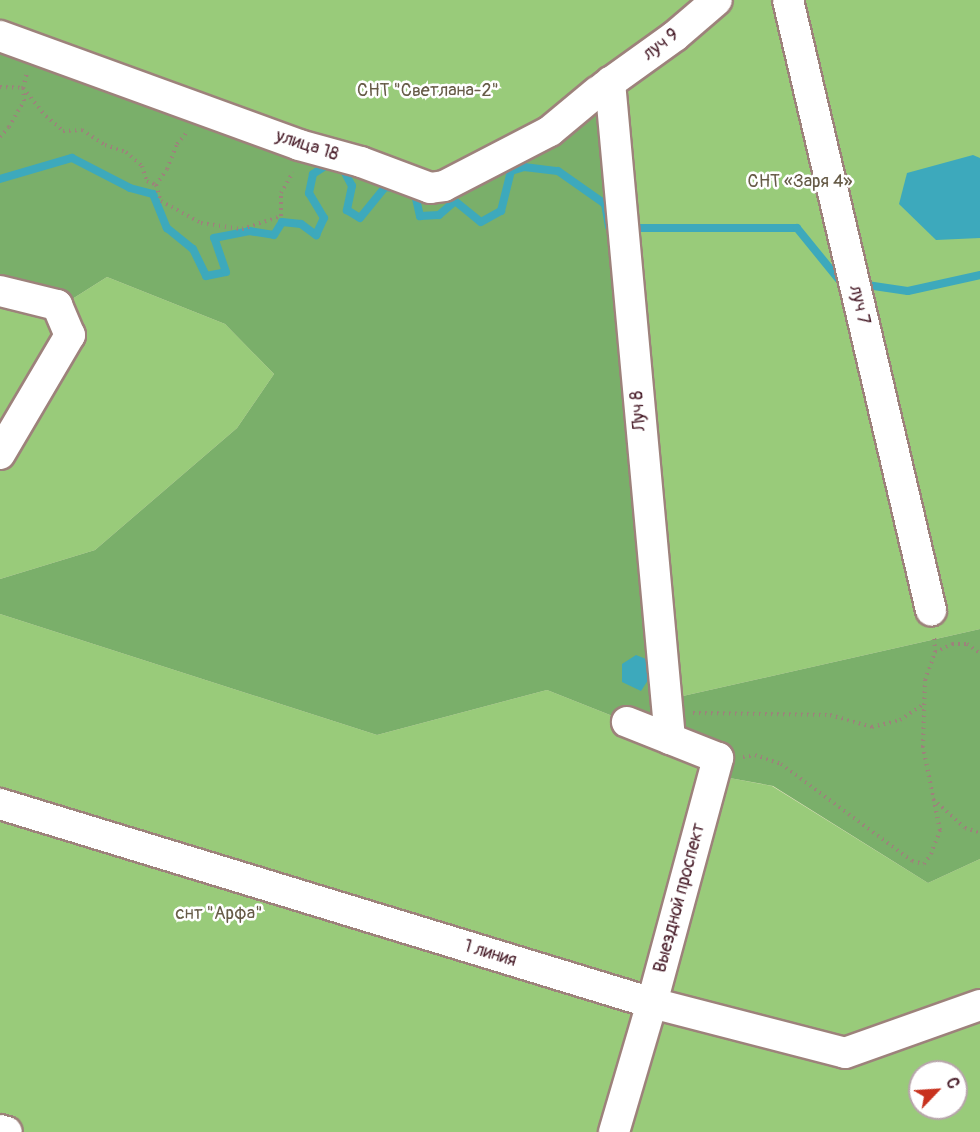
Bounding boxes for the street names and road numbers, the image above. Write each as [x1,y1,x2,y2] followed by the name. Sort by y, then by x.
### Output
[639,25,683,65] street label: луч 9
[273,126,341,166] street label: улица 18
[844,283,874,327] street label: луч 7
[626,390,652,432] street label: Луч 8
[650,821,710,975] street label: Выездной проспект
[461,936,519,972] street label: 1 линия

